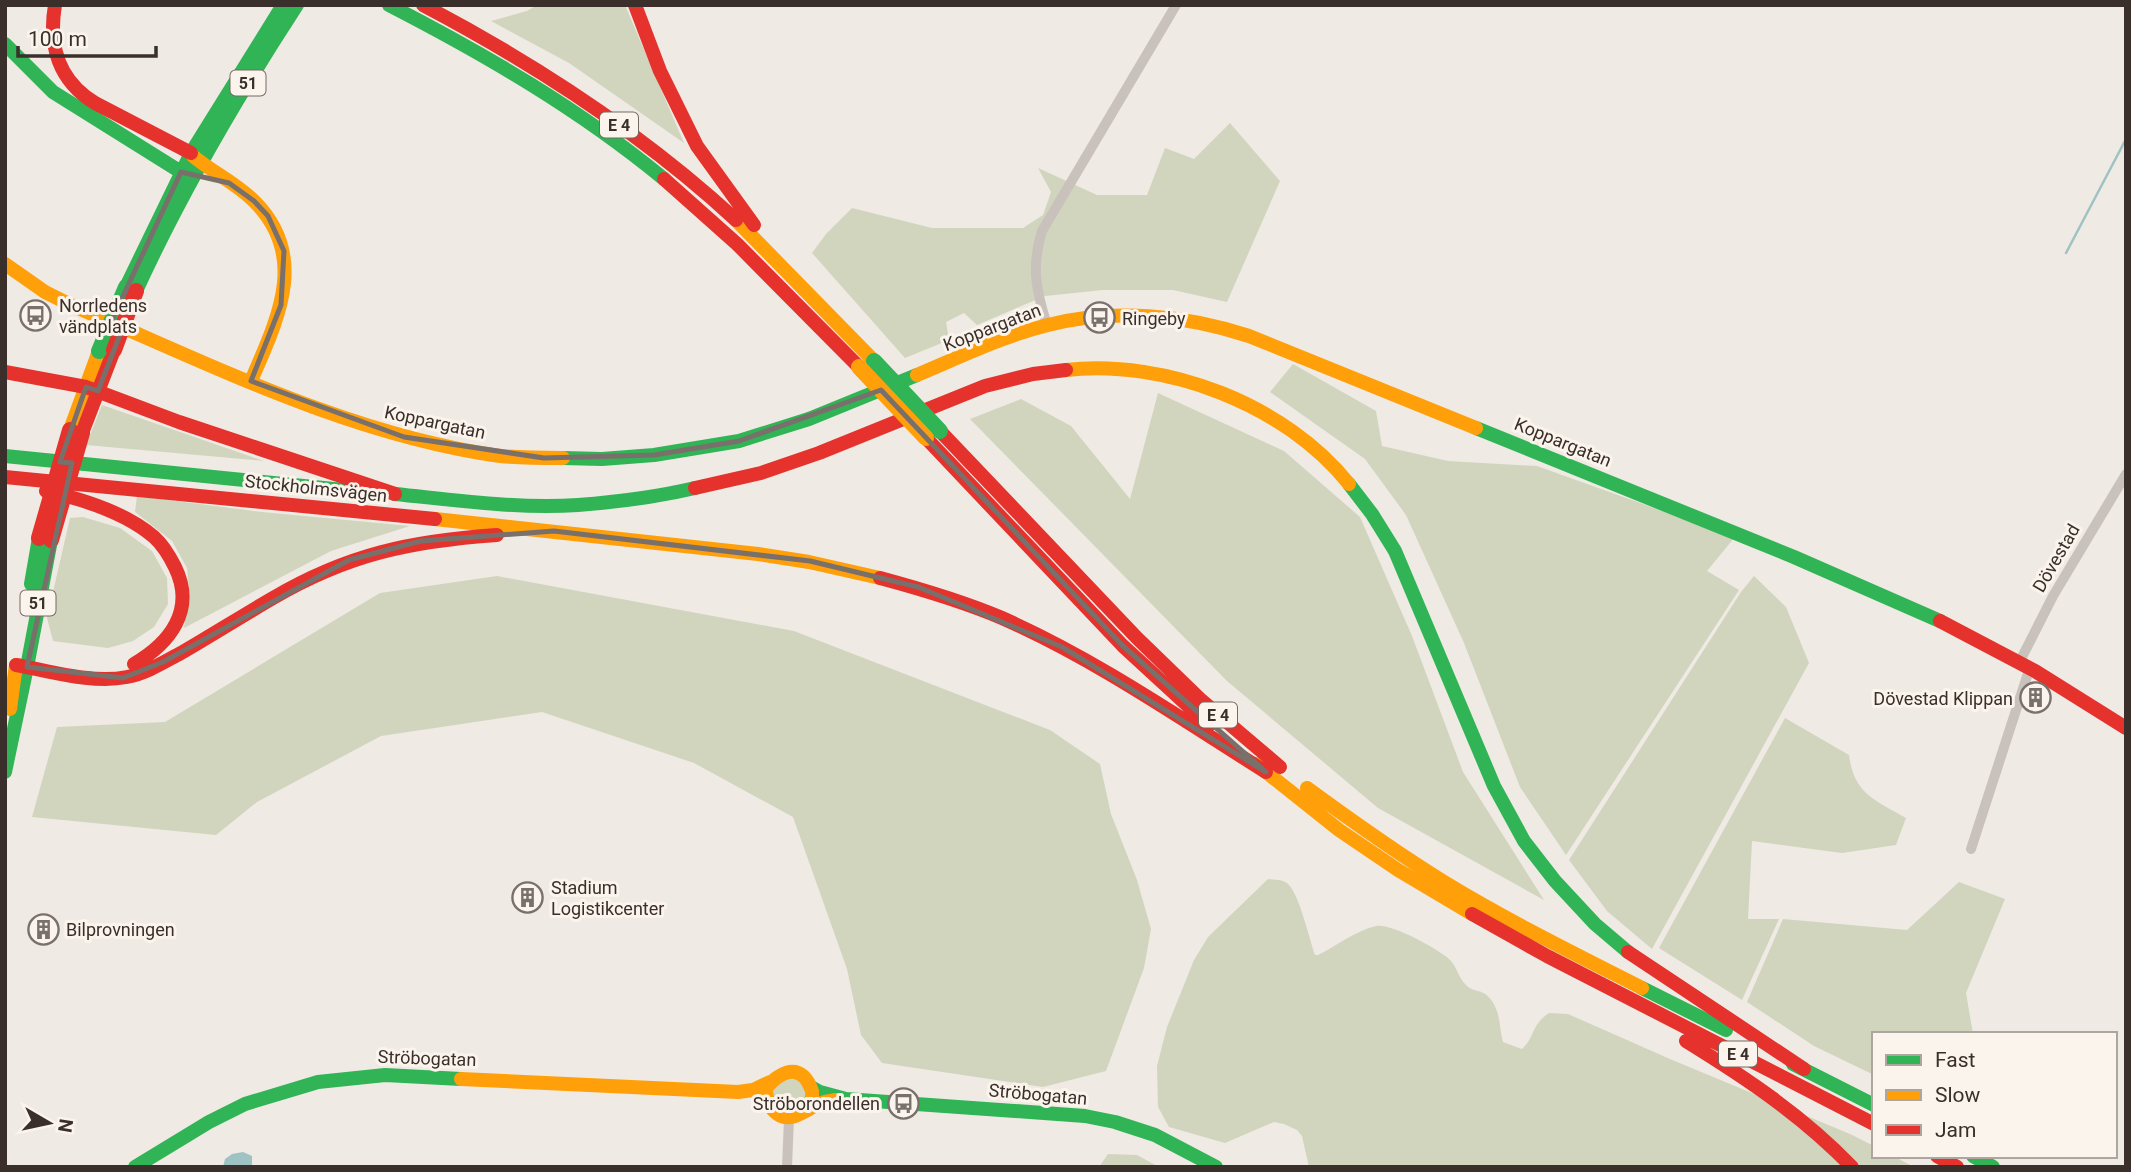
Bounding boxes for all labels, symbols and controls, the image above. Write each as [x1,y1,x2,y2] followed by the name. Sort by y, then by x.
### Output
[18,14,156,58] scale bar
[28,27,87,51] text: 100 m
[230,71,266,96] road number: 51
[600,113,638,138] road number: E 4
[59,295,147,337] place label: Norrledens vändplats
[19,298,53,332] bus stop icon: Norrledens vändplats
[940,299,1044,355] street label: Koppargatan
[1082,301,1116,335] bus stop icon: Ringeby
[1122,308,1186,329] place label: Ringeby
[383,401,487,443] street label: Koppargatan
[1511,413,1615,471] street label: Koppargatan
[244,470,388,506] street label: Stockholmsvägen
[2028,520,2084,596] street label: Dövestad
[20,590,56,616] road number: 51
[2019,681,2053,715] building icon: Dövestad Klippan
[1873,688,2013,709] place label: Dövestad Klippan
[1199,702,1237,728] road number: E 4
[551,877,664,919] place label: Stadium Logistikcenter
[511,880,545,914] building icon: Stadium Logistikcenter
[26,912,60,946] building icon: Bilprovningen
[66,919,175,940] place label: Bilprovningen
[1872,1032,2117,1158] legend
[1719,1042,1757,1066] road number: E 4
[377,1046,477,1070] street label: Ströbogatan
[1935,1048,1976,1072] text: Fast
[988,1079,1088,1109] street label: Ströbogatan
[1935,1083,1981,1107] text: Slow
[886,1086,920,1120] bus stop icon: Ströborondellen
[14,1088,84,1158] north arrow
[753,1093,880,1114] place label: Ströborondellen
[53,1117,78,1134] text: N
[1935,1118,1976,1142] text: Jam

